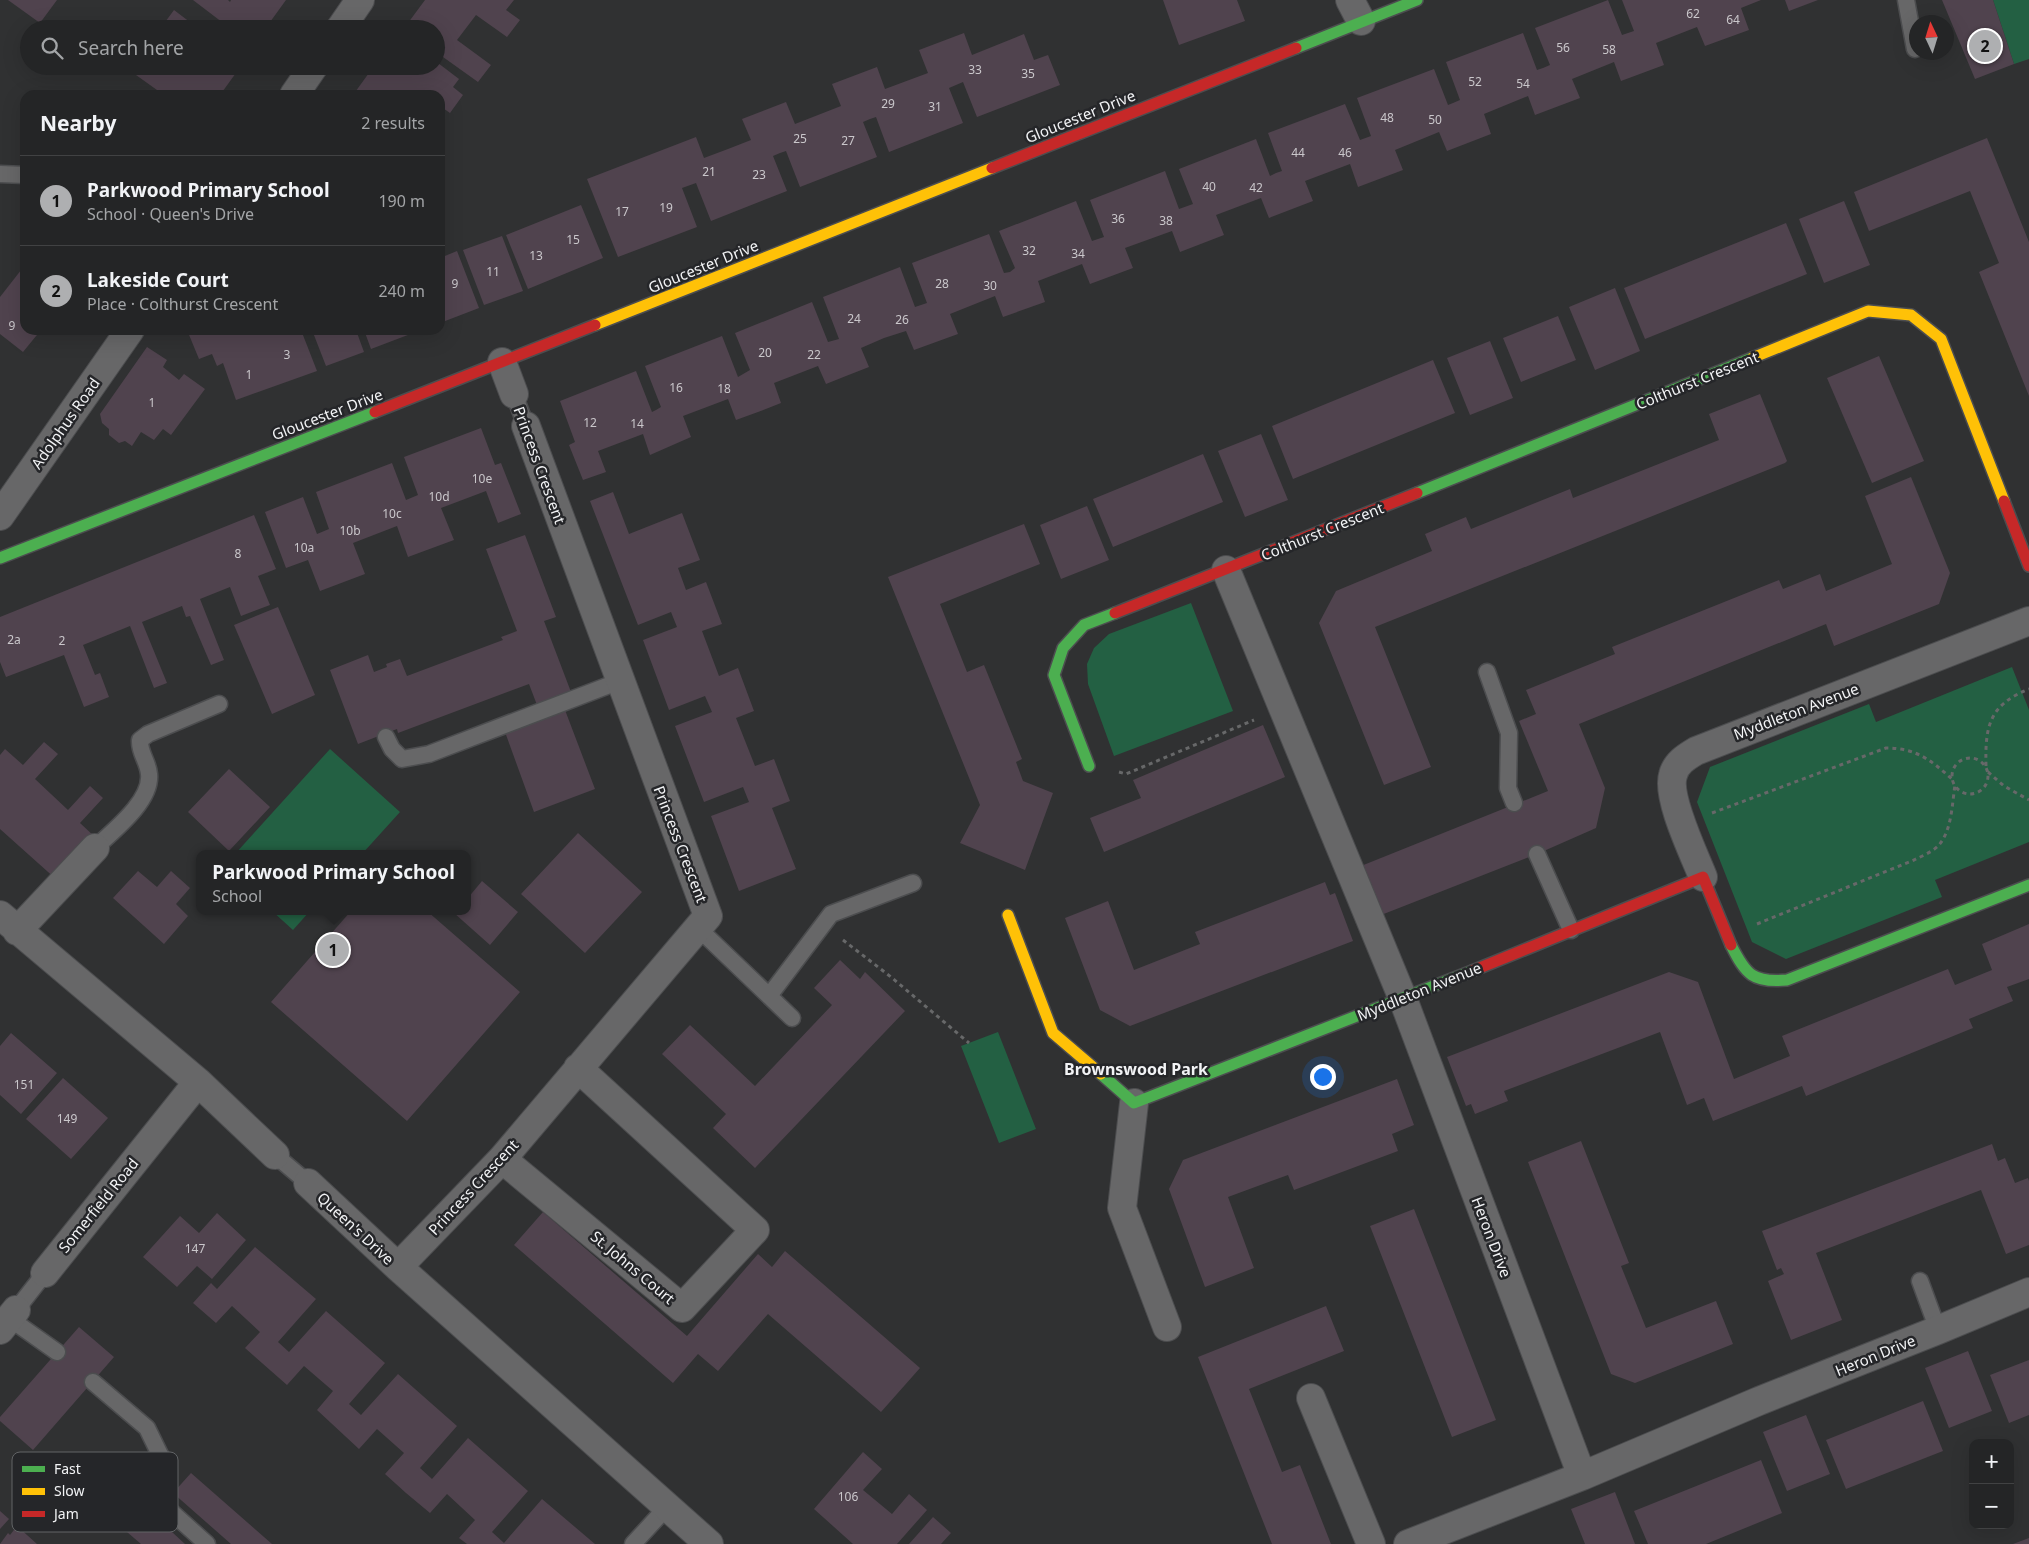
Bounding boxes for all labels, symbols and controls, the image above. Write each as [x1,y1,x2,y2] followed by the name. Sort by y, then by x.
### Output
[1686,5,1700,22] house number: 62
[1726,11,1740,28] house number: 64
[1909,15,1954,60] north arrow
[20,20,445,75] search box
[1969,27,2001,65] pin: 2
[38,34,66,62] icon: search
[78,35,184,61] text: Search here
[1556,39,1570,56] house number: 56
[1602,41,1616,58] house number: 58
[968,61,982,78] house number: 33
[1021,65,1035,82] house number: 35
[1468,73,1482,90] house number: 52
[1516,75,1530,92] house number: 54
[1022,85,1138,147] street label: Gloucester Drive
[881,95,895,112] house number: 29
[928,98,942,115] house number: 31
[40,109,116,137] text: Nearby
[1380,109,1394,126] house number: 48
[1428,111,1442,128] house number: 50
[361,112,425,134] text: 2 results
[793,130,807,147] house number: 25
[841,132,855,149] house number: 27
[1291,144,1305,161] house number: 44
[1338,144,1352,161] house number: 46
[702,163,716,180] house number: 21
[752,166,766,183] house number: 23
[87,177,330,203] text: Parkwood Primary School
[1202,178,1216,195] house number: 40
[1249,179,1263,196] house number: 42
[51,190,61,212] text: 1
[378,190,425,212] text: 190 m
[659,199,673,216] house number: 19
[87,203,254,225] text: School · Queen's Drive
[615,203,629,220] house number: 17
[1111,210,1125,227] house number: 36
[1159,212,1173,229] house number: 38
[566,231,580,248] house number: 15
[645,235,761,297] street label: Gloucester Drive
[1022,242,1036,259] house number: 32
[1071,245,1085,262] house number: 34
[529,247,543,264] house number: 13
[486,263,500,280] house number: 11
[87,267,229,293] text: Lakeside Court
[452,275,459,292] house number: 9
[935,275,949,292] house number: 28
[983,277,997,294] house number: 30
[51,280,61,302] text: 2
[378,280,425,302] text: 240 m
[87,293,278,315] text: Place · Colthurst Crescent
[847,310,861,327] house number: 24
[895,311,909,328] house number: 26
[9,317,16,334] house number: 9
[758,344,772,361] house number: 20
[284,346,291,363] house number: 3
[807,346,821,363] house number: 22
[1633,346,1762,414] street label: Colthurst Crescent
[246,366,252,383] house number: 1
[26,374,104,472] street label: Adolphus Road
[669,379,683,396] house number: 16
[717,380,731,397] house number: 18
[269,384,385,444] street label: Gloucester Drive
[149,394,155,411] house number: 1
[509,403,571,527] street label: Princess Crescent
[583,414,597,431] house number: 12
[630,415,644,432] house number: 14
[472,470,492,487] house number: 10e
[428,488,450,505] house number: 10d
[1258,497,1387,565] street label: Colthurst Crescent
[382,505,402,522] house number: 10c
[339,522,361,539] house number: 10b
[294,539,314,556] house number: 10a
[235,545,242,562] house number: 8
[7,631,21,648] house number: 2a
[59,632,66,649] house number: 2
[1731,678,1861,744] street label: Myddleton Avenue
[649,783,713,906] street label: Princess Crescent
[196,850,471,915] popup
[212,859,455,885] text: Parkwood Primary School
[212,885,262,907] text: School
[317,931,349,969] pin: 1
[1354,957,1484,1025] street label: Myddleton Avenue
[1064,1058,1208,1080] district label: Brownswood Park
[1310,1064,1336,1090] your location
[14,1076,34,1093] house number: 151
[57,1110,77,1127] house number: 149
[423,1135,523,1239] street label: Princess Crescent
[54,1153,142,1257] street label: Somerfield Road
[313,1187,399,1269] street label: Queen's Drive
[1467,1194,1517,1280] street label: Heron Drive
[587,1226,680,1308] street label: St. Johns Court
[185,1240,205,1257] house number: 147
[1832,1330,1918,1380] street label: Heron Drive
[1969,1439,2014,1529] map controls
[1969,1439,2014,1484] button: +
[12,1452,178,1532] legend
[54,1459,81,1478] text: Fast
[54,1481,85,1500] text: Slow
[1969,1484,2014,1529] button: −
[838,1488,858,1505] house number: 106
[52,1504,79,1523] text: Jam

